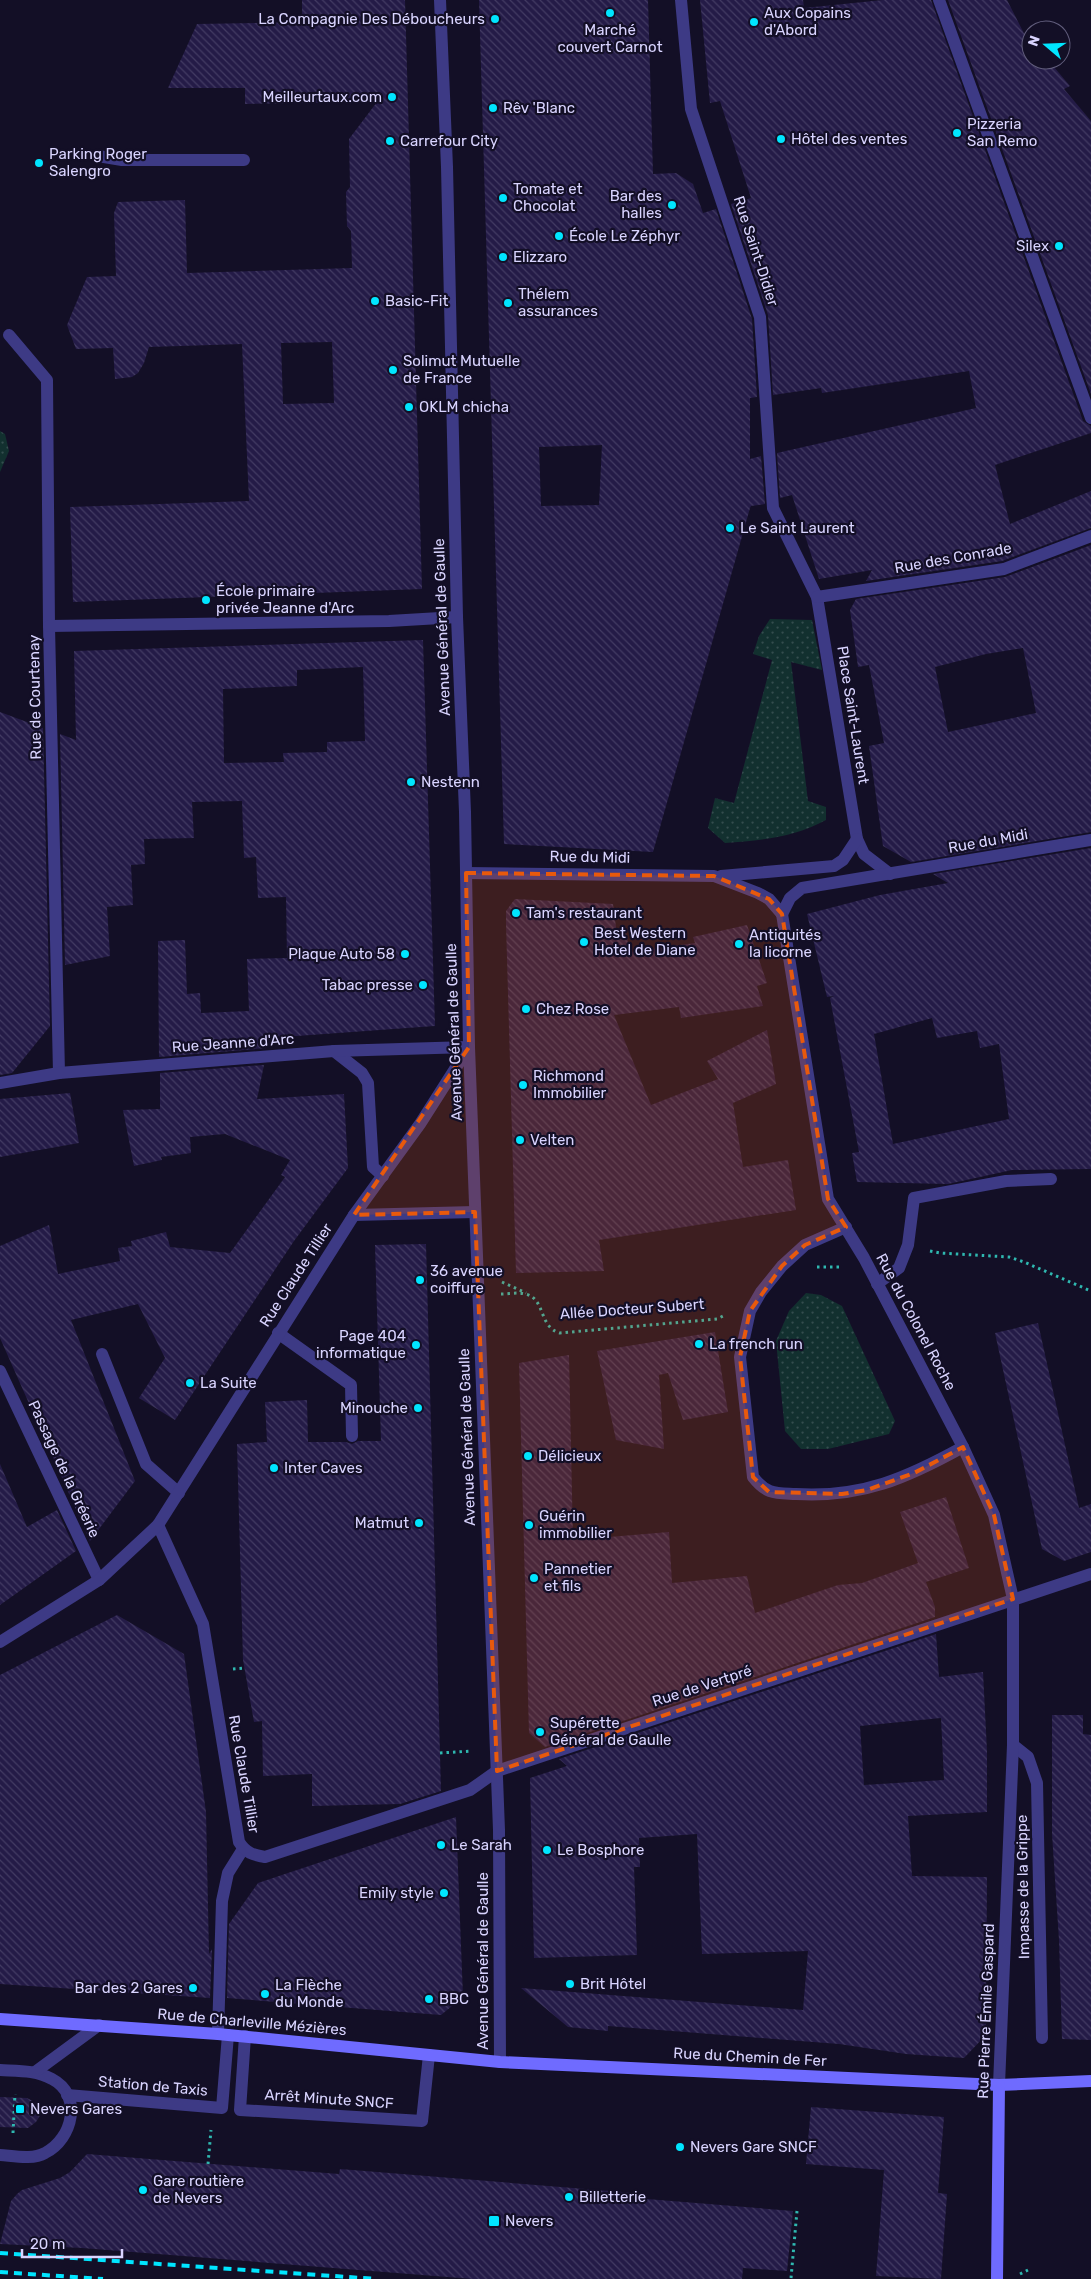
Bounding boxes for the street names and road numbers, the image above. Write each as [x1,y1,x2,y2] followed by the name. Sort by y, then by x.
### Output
[730,194,782,309] street label: Rue Saint-Didier
[430,538,454,716] street label: Avenue Général de Gaulle
[893,539,1013,577] street label: Rue des Conrade
[25,634,45,760] street label: Rue de Courtenay
[833,645,873,785] street label: Place Saint-Laurent
[947,825,1029,857] street label: Rue du Midi
[550,847,630,867] street label: Rue du Midi
[442,943,466,1121] street label: Avenue Général de Gaulle
[171,1030,295,1056] street label: Rue Jeanne d'Arc
[256,1220,336,1330] street label: Rue Claude Tillier
[872,1250,960,1394] street label: Rue du Colonel Roche
[559,1295,705,1323] street label: Allée Docteur Subert
[455,1348,479,1526] street label: Avenue Général de Gaulle
[24,1398,104,1540] street label: Passage de la Gréerie
[650,1661,754,1711] street label: Rue de Vertpré
[225,1713,263,1835] street label: Rue Claude Tillier
[1013,1815,1033,1959] street label: Impasse de la Grippe
[474,1872,492,2050] street label: Avenue Général de Gaulle
[974,1923,998,2099] street label: Rue Pierre Émile Gaspard
[157,2005,348,2039] street label: Rue de Charleville Mézières
[673,2044,827,2070] street label: Rue du Chemin de Fer
[98,2072,209,2100] street label: Station de Taxis
[264,2086,394,2113] street label: Arrêt Minute SNCF

